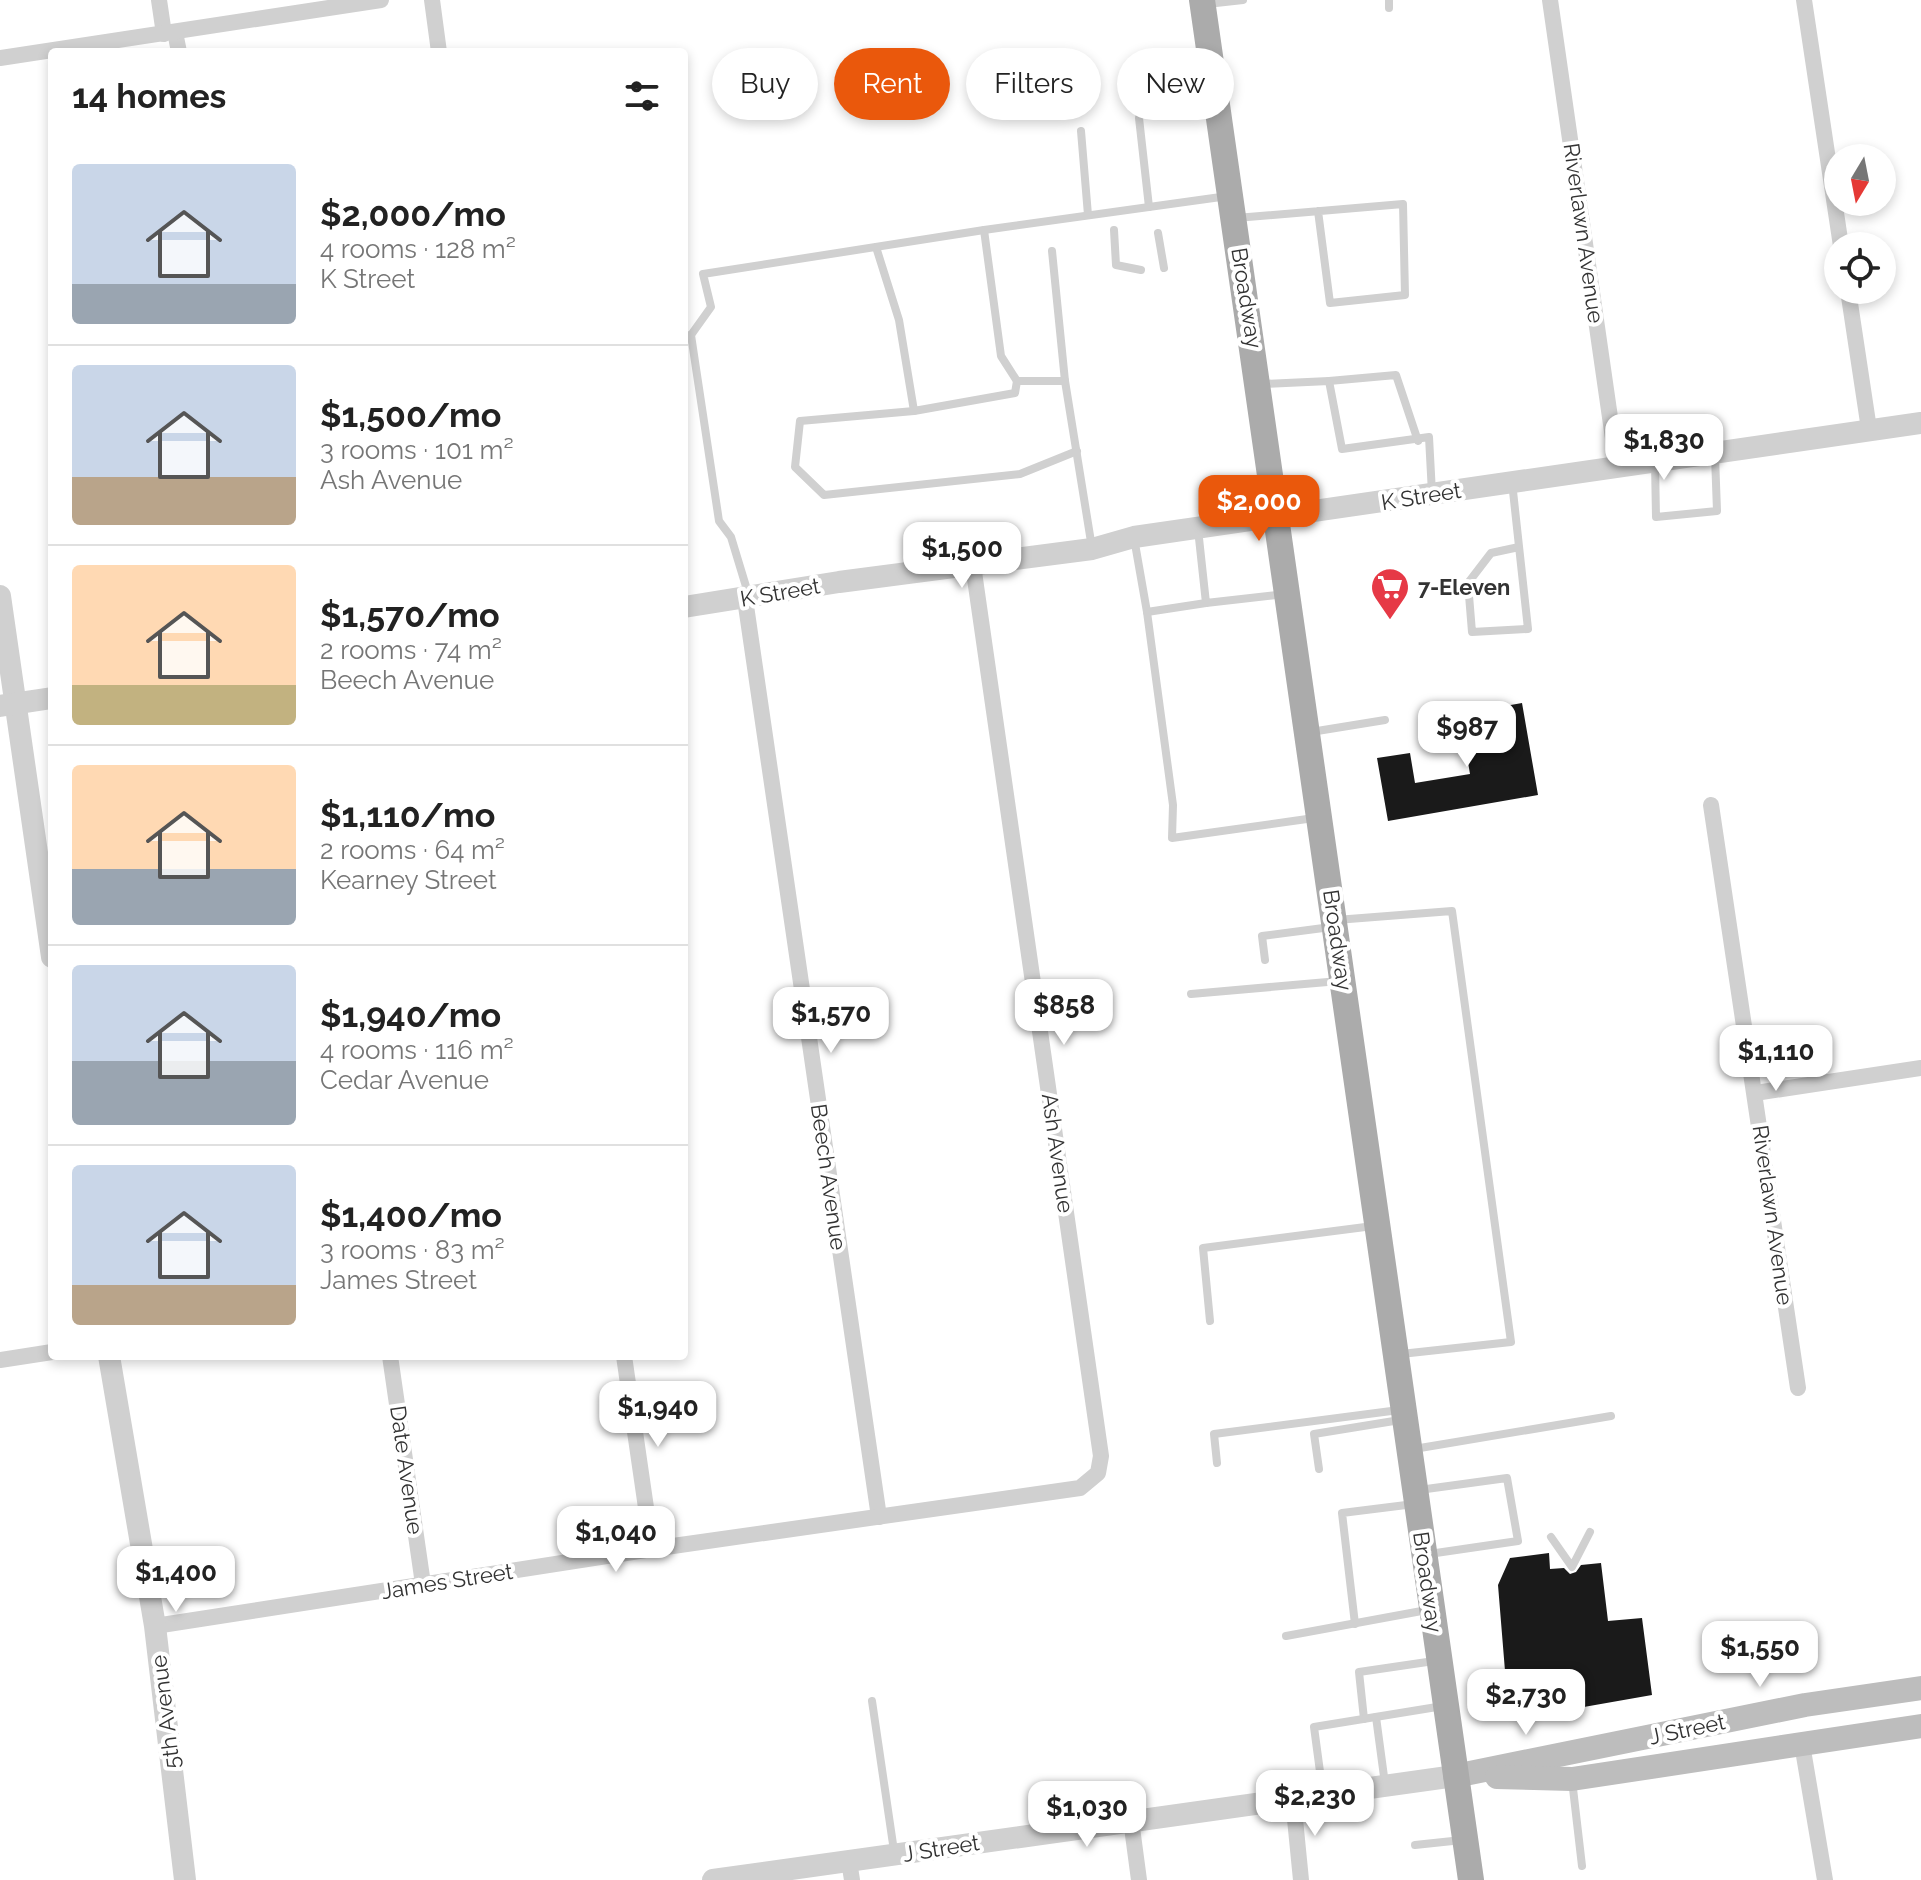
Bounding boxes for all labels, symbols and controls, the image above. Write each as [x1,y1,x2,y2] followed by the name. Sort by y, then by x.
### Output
[712,48,818,120] chip: Buy
[834,48,950,120] chip: Rent
[966,48,1101,120] chip: Filters
[1117,48,1234,120] chip: New
[620,74,664,118] icon: filters
[72,76,226,116] text: 14 homes
[1558,141,1610,325] street label: Riverlawn Avenue
[1824,144,1896,216] north arrow
[1824,144,1896,304] map controls
[320,194,506,234] text: $2,000/mo
[136,196,232,292] icon: home
[1824,232,1896,304] button: locate
[320,234,516,264] text: 4 rooms · 128 m²
[1226,246,1268,350] street label: Broadway
[320,264,415,294] text: K Street
[320,395,501,435] text: $1,500/mo
[136,397,232,493] icon: home
[1599,414,1729,482] pin: $1,830
[1623,425,1705,455] text: $1,830
[320,435,514,465] text: 3 rooms · 101 m²
[320,465,462,495] text: Ash Avenue
[1194,475,1324,543] pin: $2,000
[1379,477,1463,515] street label: K Street
[1216,486,1302,516] text: $2,000
[897,522,1027,590] pin: $1,500
[921,533,1003,563] text: $1,500
[1369,566,1411,621] supermarket icon: 7-Eleven
[738,572,823,612] street label: K Street
[1418,574,1510,600] place label: 7-Eleven
[320,595,500,635] text: $1,570/mo
[136,597,232,693] icon: home
[320,635,502,665] text: 2 rooms · 74 m²
[320,665,494,695] text: Beech Avenue
[1420,701,1514,769] pin: $987
[1436,712,1498,742] text: $987
[320,795,495,835] text: $1,110/mo
[136,797,232,893] icon: home
[320,835,505,865] text: 2 rooms · 64 m²
[320,865,497,895] text: Kearney Street
[1318,888,1358,992] street label: Broadway
[1017,979,1111,1047] pin: $858
[766,987,896,1055] pin: $1,570
[1033,990,1095,1020] text: $858
[320,995,501,1035] text: $1,940/mo
[136,997,232,1093] icon: home
[791,998,871,1028] text: $1,570
[1711,1025,1841,1093] pin: $1,110
[320,1035,514,1065] text: 4 rooms · 116 m²
[1737,1036,1815,1066] text: $1,110
[320,1065,489,1095] text: Cedar Avenue
[1037,1092,1079,1214] street label: Ash Avenue
[806,1102,852,1252] street label: Beech Avenue
[1747,1123,1799,1307] street label: Riverlawn Avenue
[320,1195,502,1235] text: $1,400/mo
[136,1197,232,1293] icon: home
[320,1235,505,1265] text: 3 rooms · 83 m²
[320,1265,477,1295] text: James Street
[593,1381,723,1449] pin: $1,940
[617,1392,699,1422] text: $1,940
[385,1404,429,1536] street label: Date Avenue
[551,1506,681,1574] pin: $1,040
[575,1517,657,1547] text: $1,040
[1408,1530,1448,1634] street label: Broadway
[111,1546,241,1614] pin: $1,400
[135,1557,217,1587] text: $1,400
[379,1558,515,1604] street label: James Street
[1695,1621,1825,1689] pin: $1,550
[1720,1632,1800,1662] text: $1,550
[145,1654,185,1770] street label: 5th Avenue
[1461,1669,1591,1737] pin: $2,730
[1485,1680,1567,1710] text: $2,730
[1647,1708,1728,1750] street label: J Street
[1250,1770,1380,1838] pin: $2,230
[1022,1781,1152,1849] pin: $1,030
[1274,1781,1356,1811] text: $2,230
[1046,1792,1128,1822] text: $1,030
[901,1829,982,1867] street label: J Street

